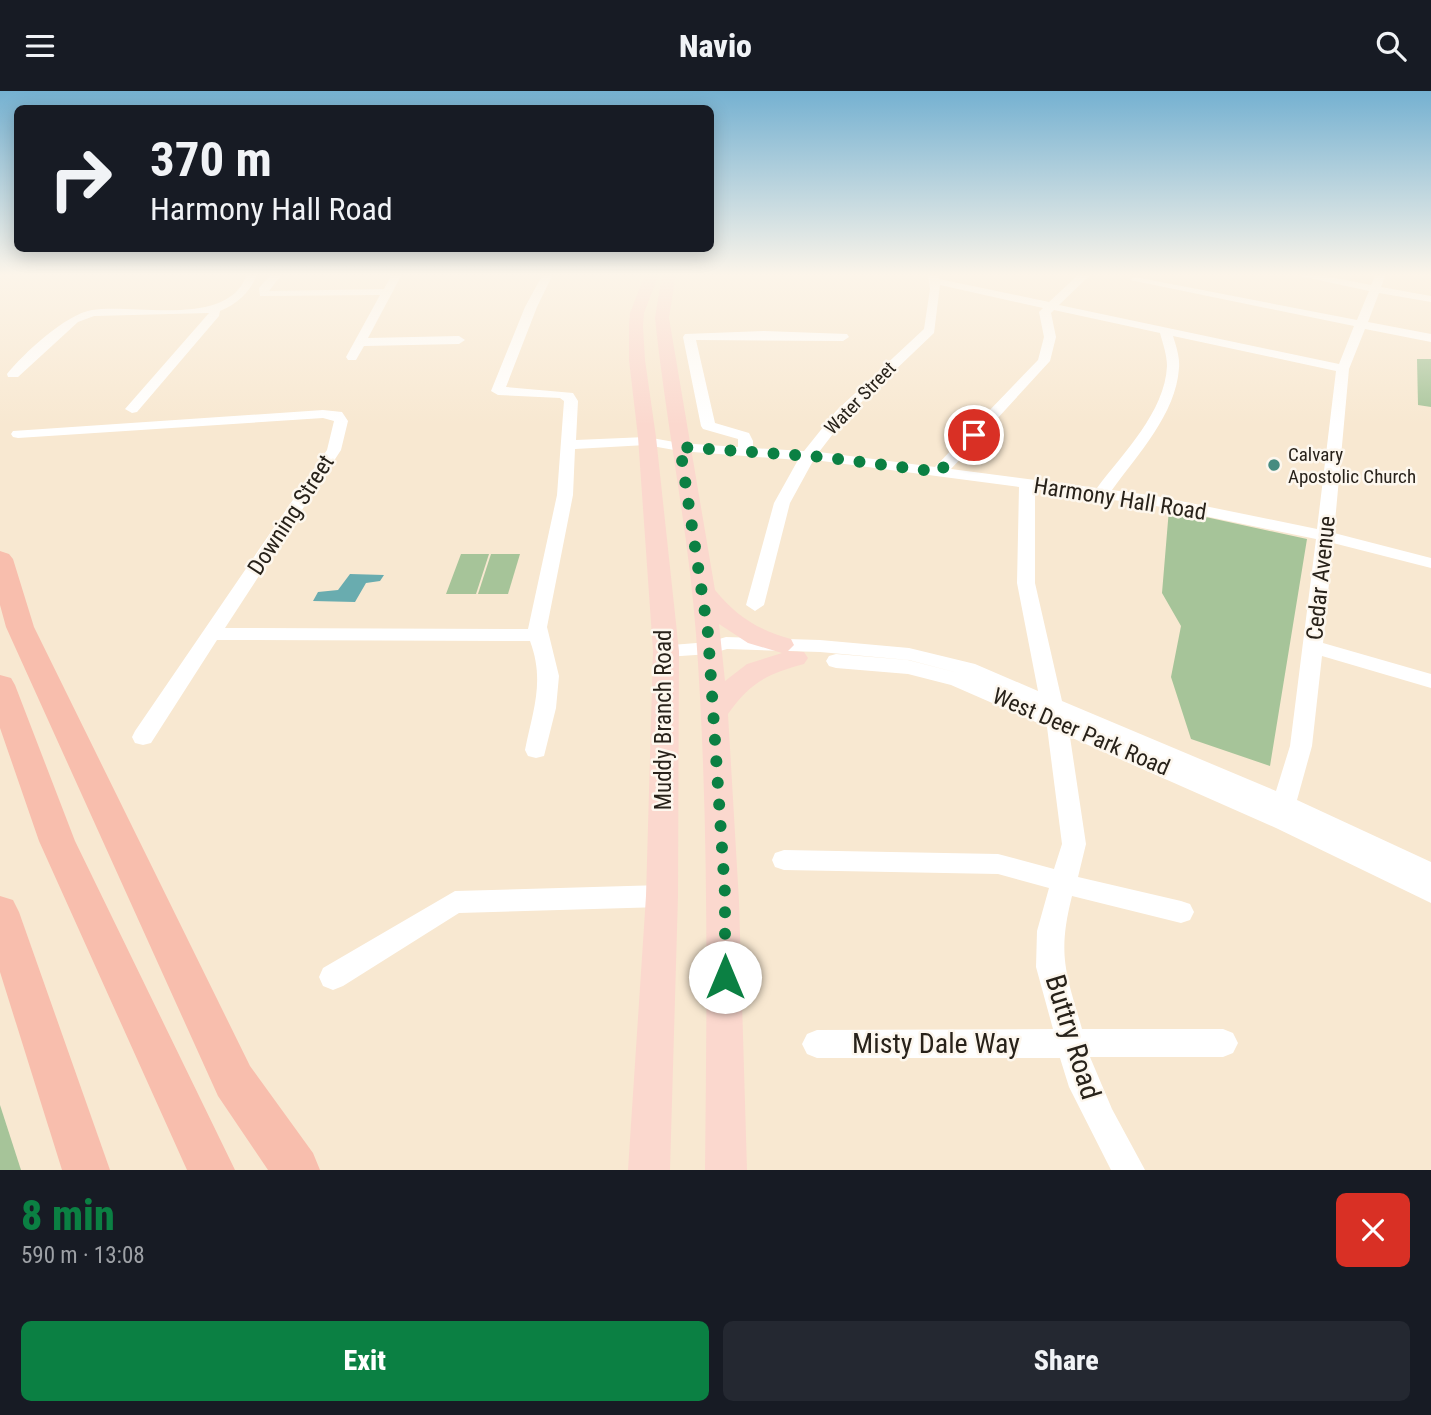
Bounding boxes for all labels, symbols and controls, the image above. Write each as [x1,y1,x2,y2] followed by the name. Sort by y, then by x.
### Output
[21,27,59,65] icon: menu
[679,27,752,65] text: Navio
[1372,27,1410,65] icon: search
[150,131,272,188] text: 370 m
[35,133,126,224] icon: right
[150,190,393,228] text: Harmony Hall Road
[820,357,900,439] street label: Water Street
[944,405,1004,465] pin
[955,416,993,454] icon: arrive
[1288,443,1416,488] place label: Calvary Apostolic Church
[242,450,340,580] street label: Downing Street
[1266,457,1282,473] marker: Calvary Apostolic Church
[1032,472,1208,526] street label: Harmony Hall Road
[1301,515,1341,641] street label: Cedar Avenue
[650,630,677,810] street label: Muddy Branch Road
[988,682,1174,782] street label: West Deer Park Road
[688,940,762,1014] position arrow
[1038,971,1108,1103] street label: Buttry Road
[852,1027,1020,1060] street label: Misty Dale Way
[21,1191,115,1240] text: 8 min
[1336,1193,1410,1267] button: close
[21,1242,145,1269] text: 590 m · 13:08
[21,1321,709,1401] button: Exit
[723,1321,1410,1401] button: Share

